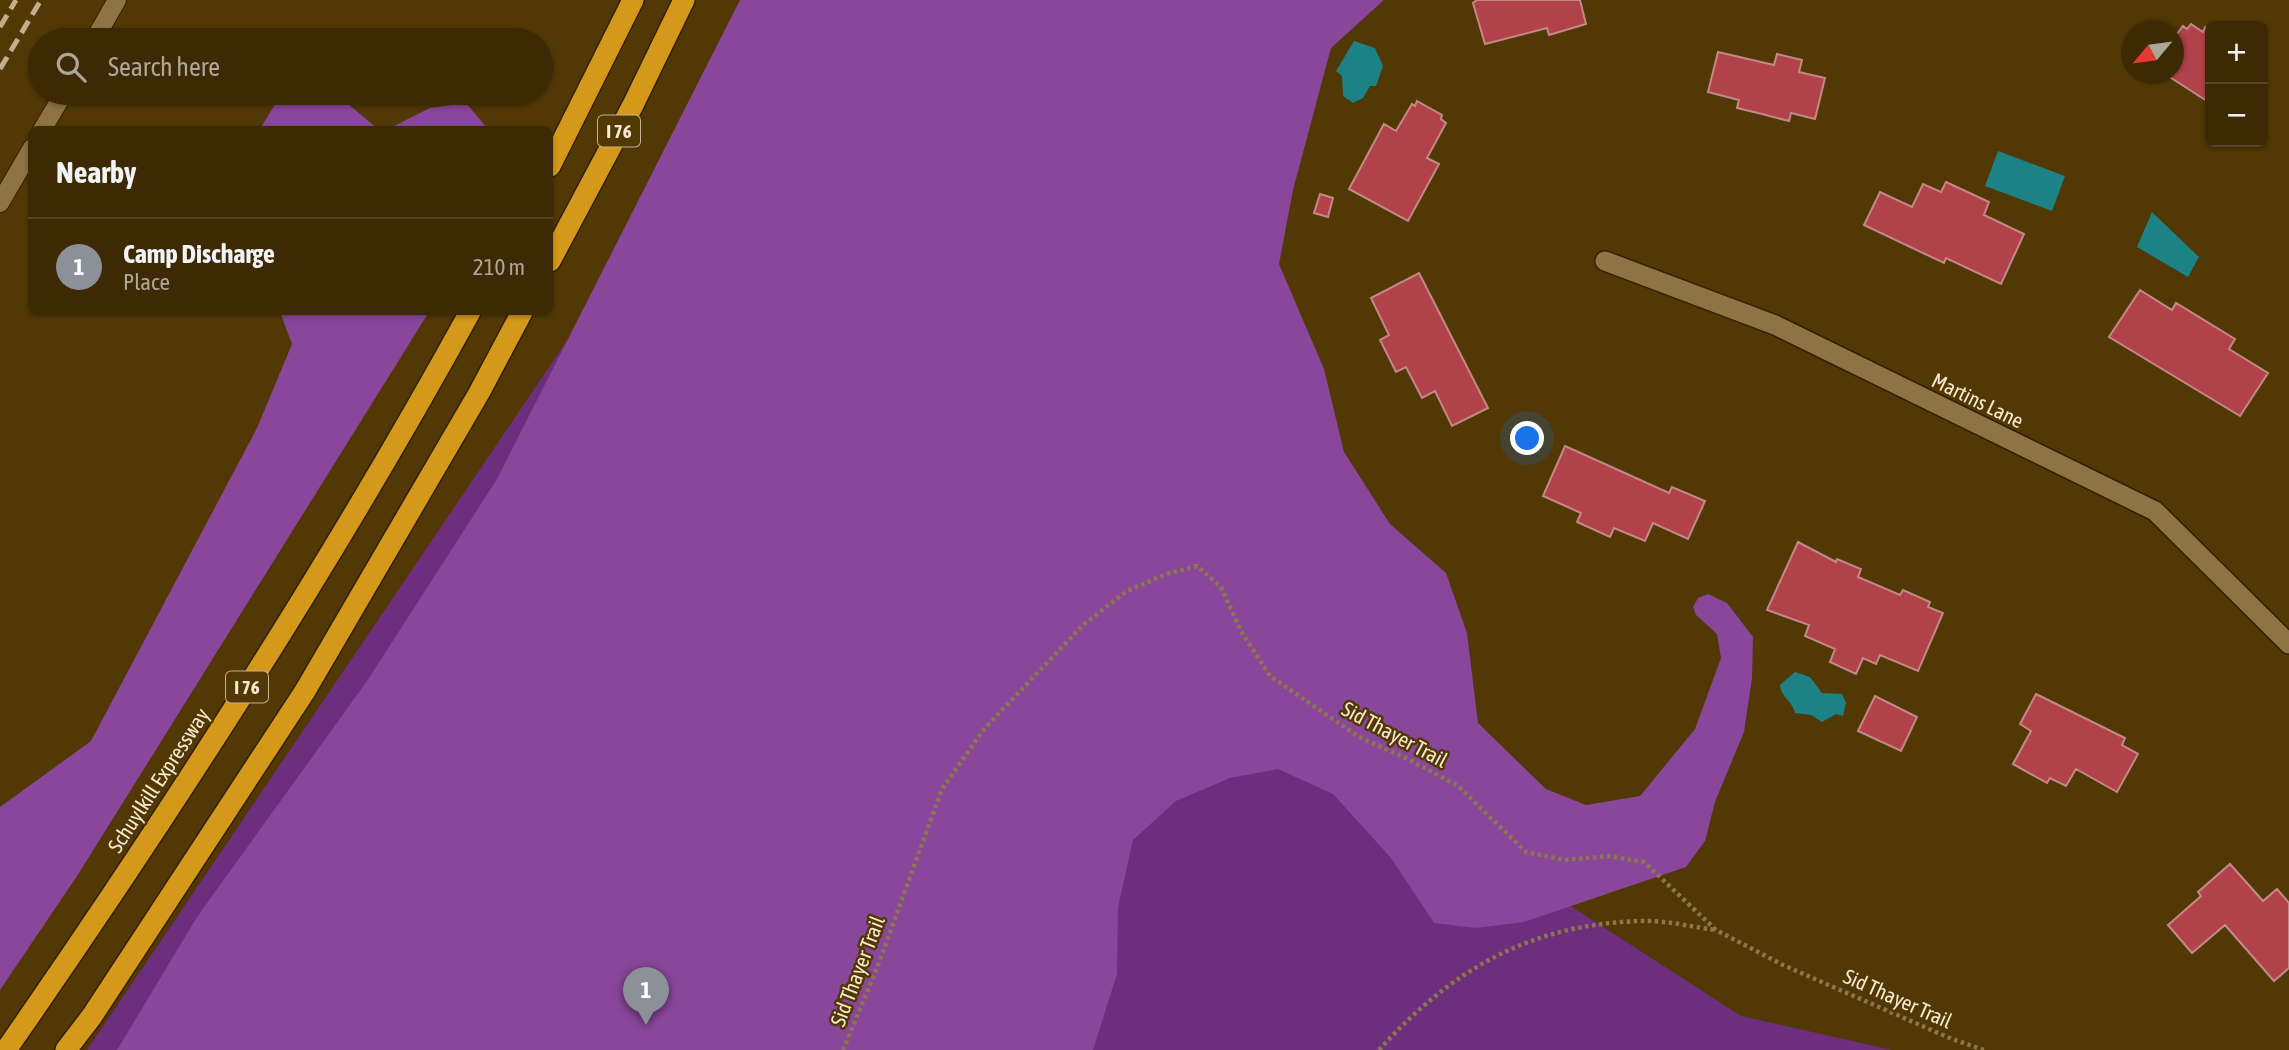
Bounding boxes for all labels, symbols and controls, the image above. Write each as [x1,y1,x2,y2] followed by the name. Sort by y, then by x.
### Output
[2121,21,2184,84] north arrow
[2205,21,2268,147] map controls
[2205,21,2268,84] button: +
[28,28,553,105] search box
[52,48,90,86] icon: search
[108,52,220,82] text: Search here
[2205,84,2268,147] button: −
[598,116,640,146] road number: I 76
[56,155,136,189] text: Nearby
[123,239,275,269] text: Camp Discharge
[74,254,84,280] text: 1
[473,254,525,280] text: 210 m
[123,269,170,295] text: Place
[1928,368,2028,432] street label: Martins Lane
[1510,421,1544,455] your location
[226,672,268,702] road number: I 76
[1338,696,1452,772] street label: Sid Thayer Trail
[102,703,214,857] street label: Schuylkill Expressway
[825,912,889,1030] street label: Sid Thayer Trail
[1840,963,1956,1033] street label: Sid Thayer Trail
[623,967,669,1025] pin: 1

